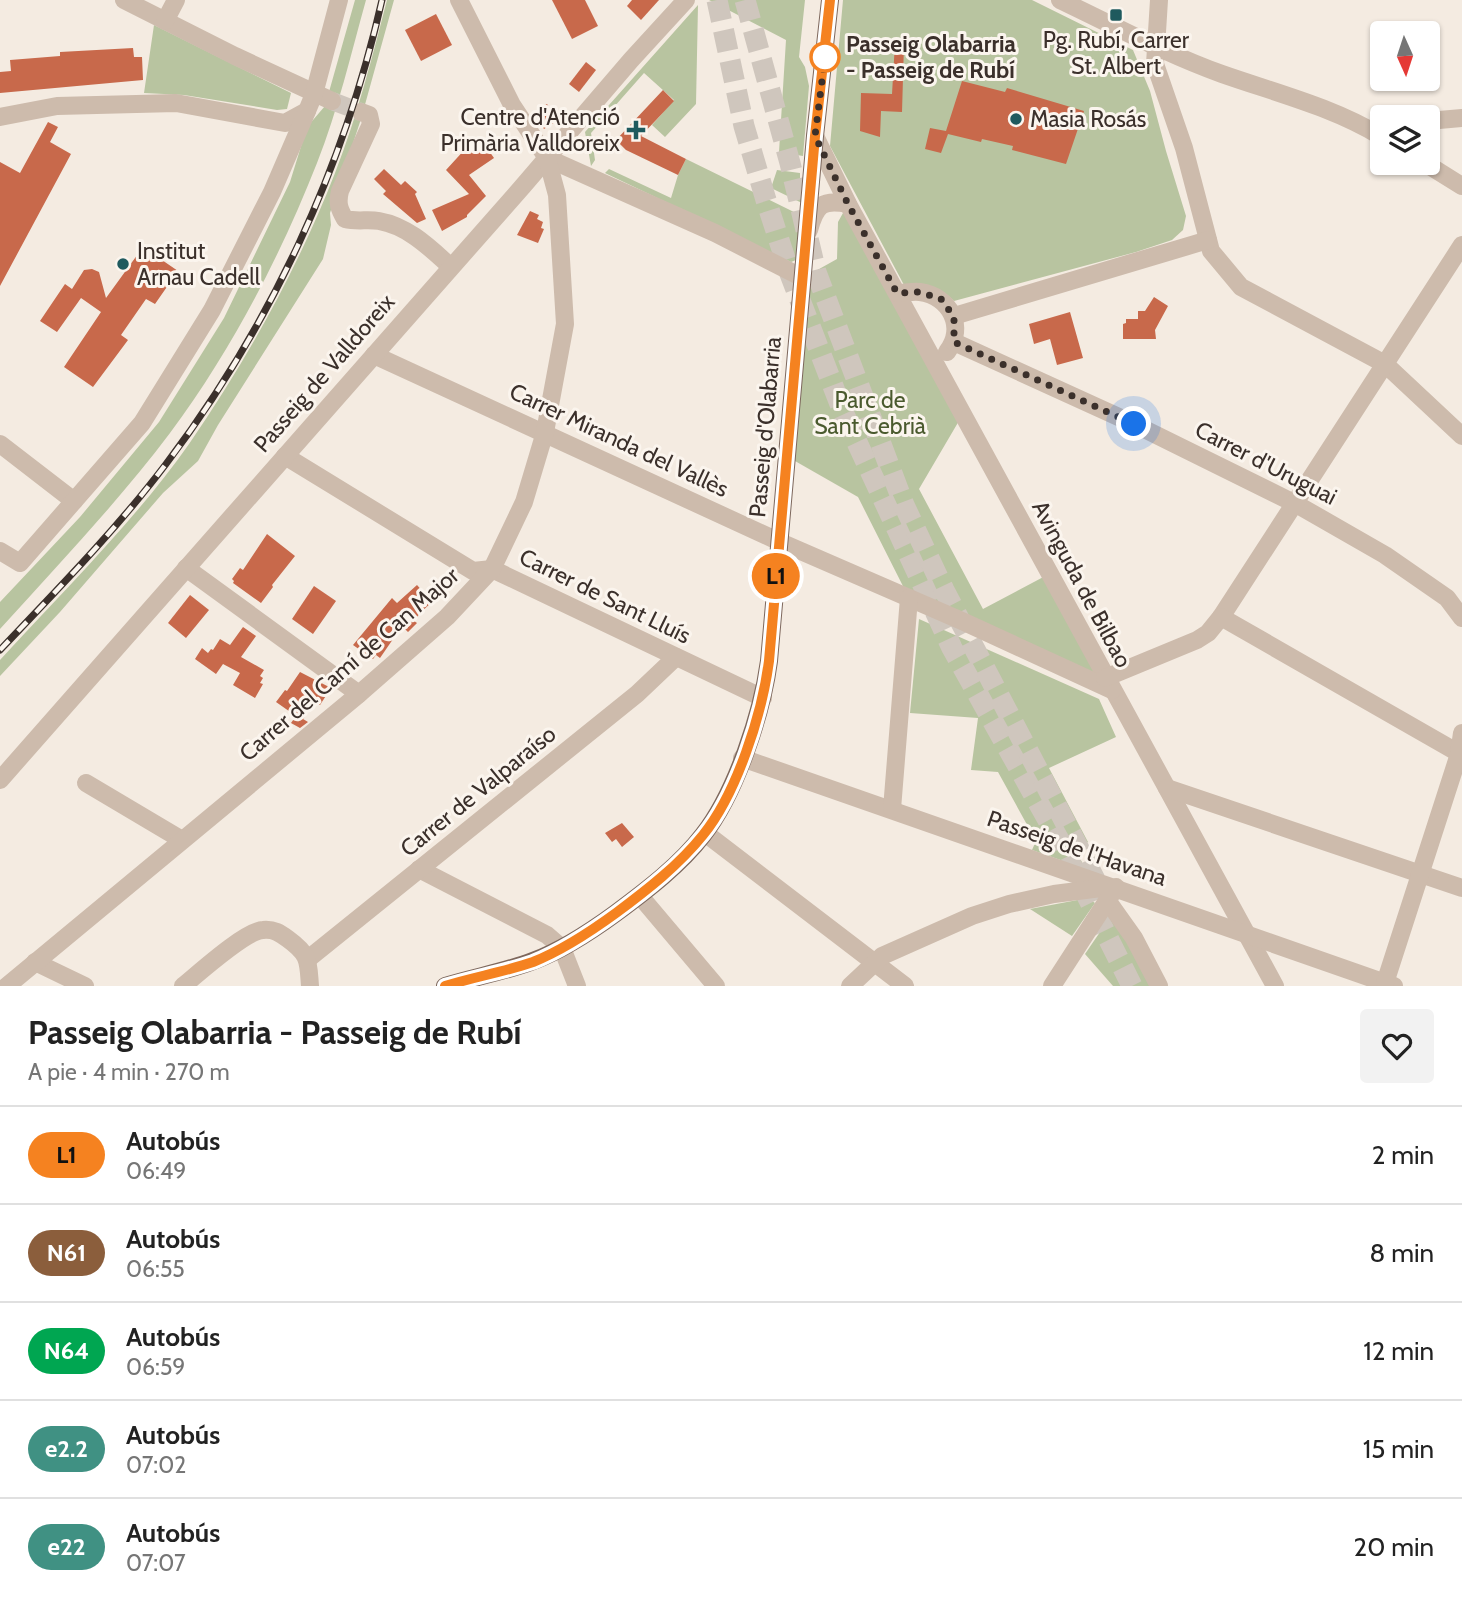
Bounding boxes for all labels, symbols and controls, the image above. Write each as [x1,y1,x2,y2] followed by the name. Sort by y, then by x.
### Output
[1108,7,1124,23] marker: Pg. Rubí, Carrer St. Albert
[1370,21,1440,91] north arrow
[1370,21,1440,175] map controls
[1043,26,1190,80] place label: Pg. Rubí, Carrer St. Albert
[846,30,1016,84] place label: Passeig Olabarria - Passeig de Rubí
[810,42,840,72] marker: Passeig Olabarria - Passeig de Rubí
[440,103,620,157] place label: Centre d'Atenció Primària Valldoreix
[1030,105,1146,133] place label: Masia Rosás
[1370,105,1440,175] button: layers
[1008,111,1024,127] marker: Masia Rosás
[626,120,646,140] marker: Centre d'Atenció Primària Valldoreix
[137,237,261,291] place label: Institut Arnau Cadell
[115,256,131,272] marker: Institut Arnau Cadell
[248,288,400,458] street label: Passeig de Valldoreix
[743,336,787,518] street label: Passeig d'Olabarria
[505,377,733,503] street label: Carrer Miranda del Vallès
[814,386,926,440] park label: Parc de Sant Cebrià
[1116,406,1151,441] your location
[1190,415,1342,511] street label: Carrer d'Uruguai
[1026,496,1138,672] street label: Avinguda de Bilbao
[515,542,695,650] street label: Carrer de Sant Lluís
[744,553,808,599] line badge: L1
[234,561,465,767] street label: Carrer del Camí de Can Major
[766,561,786,590] text: L1
[395,720,561,862] street label: Carrer de Valparaíso
[984,804,1170,892] street label: Passeig de l'Havana
[1360,1009,1434,1083] button: heart
[28,1012,521,1052] text: Passeig Olabarria - Passeig de Rubí
[28,1058,230,1086] text: A pie · 4 min · 270 m
[126,1125,220,1157] text: Autobús
[1372,1139,1434,1171] text: 2 min
[56,1140,77,1169] text: L1
[126,1157,186,1185] text: 06:49
[126,1223,220,1255] text: Autobús
[1370,1237,1434,1269] text: 8 min
[47,1238,86,1267] text: N61
[126,1255,185,1283] text: 06:55
[126,1321,220,1353] text: Autobús
[1363,1335,1434,1367] text: 12 min
[44,1336,89,1365] text: N64
[126,1353,185,1381] text: 06:59
[126,1419,220,1451] text: Autobús
[1363,1433,1434,1465] text: 15 min
[45,1434,88,1463] text: e2.2
[126,1451,186,1479] text: 07:02
[126,1517,220,1549] text: Autobús
[1354,1531,1434,1563] text: 20 min
[48,1532,85,1561] text: e22
[126,1549,186,1577] text: 07:07

